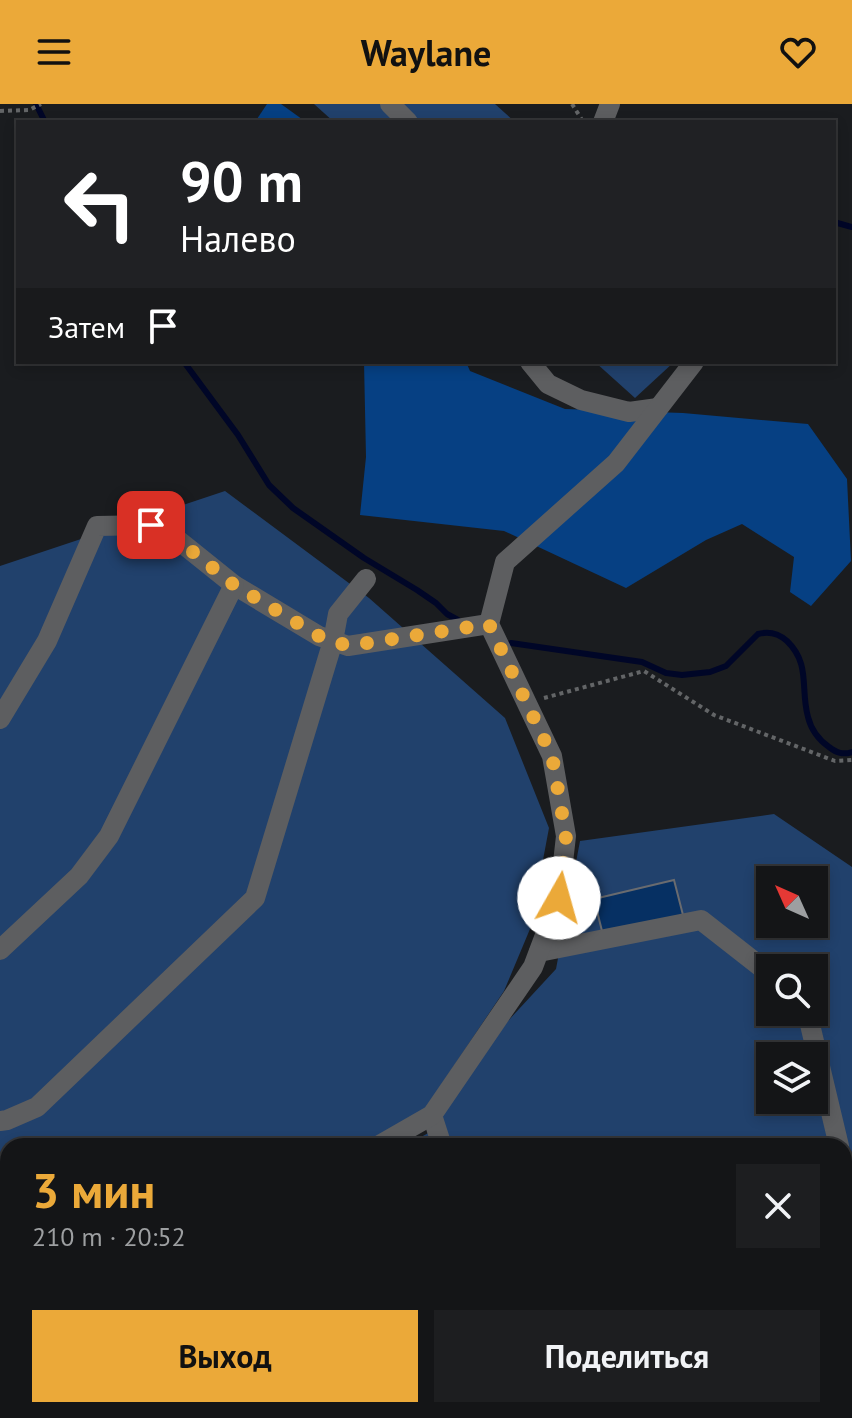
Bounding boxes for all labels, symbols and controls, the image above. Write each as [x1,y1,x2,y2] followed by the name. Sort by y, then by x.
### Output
[361,29,491,76] text: Waylane
[32,30,76,74] icon: menu
[776,30,820,74] icon: heart
[180,145,303,217] text: 90 m
[48,152,152,256] icon: left
[180,215,296,262] text: Налево
[141,304,185,348] icon: arrive
[48,307,125,346] text: Затем
[117,491,185,559] pin
[129,503,173,547] icon: arrive
[517,856,601,940] position arrow
[756,866,828,938] north arrow
[756,866,828,1114] map controls
[756,954,828,1026] button: search
[756,1042,828,1114] button: layers
[32,1159,155,1221] text: 3 мин
[736,1164,820,1248] button: close
[32,1220,186,1253] text: 210 m · 20:52
[32,1310,418,1402] button: Выход
[434,1310,820,1402] button: Поделиться

